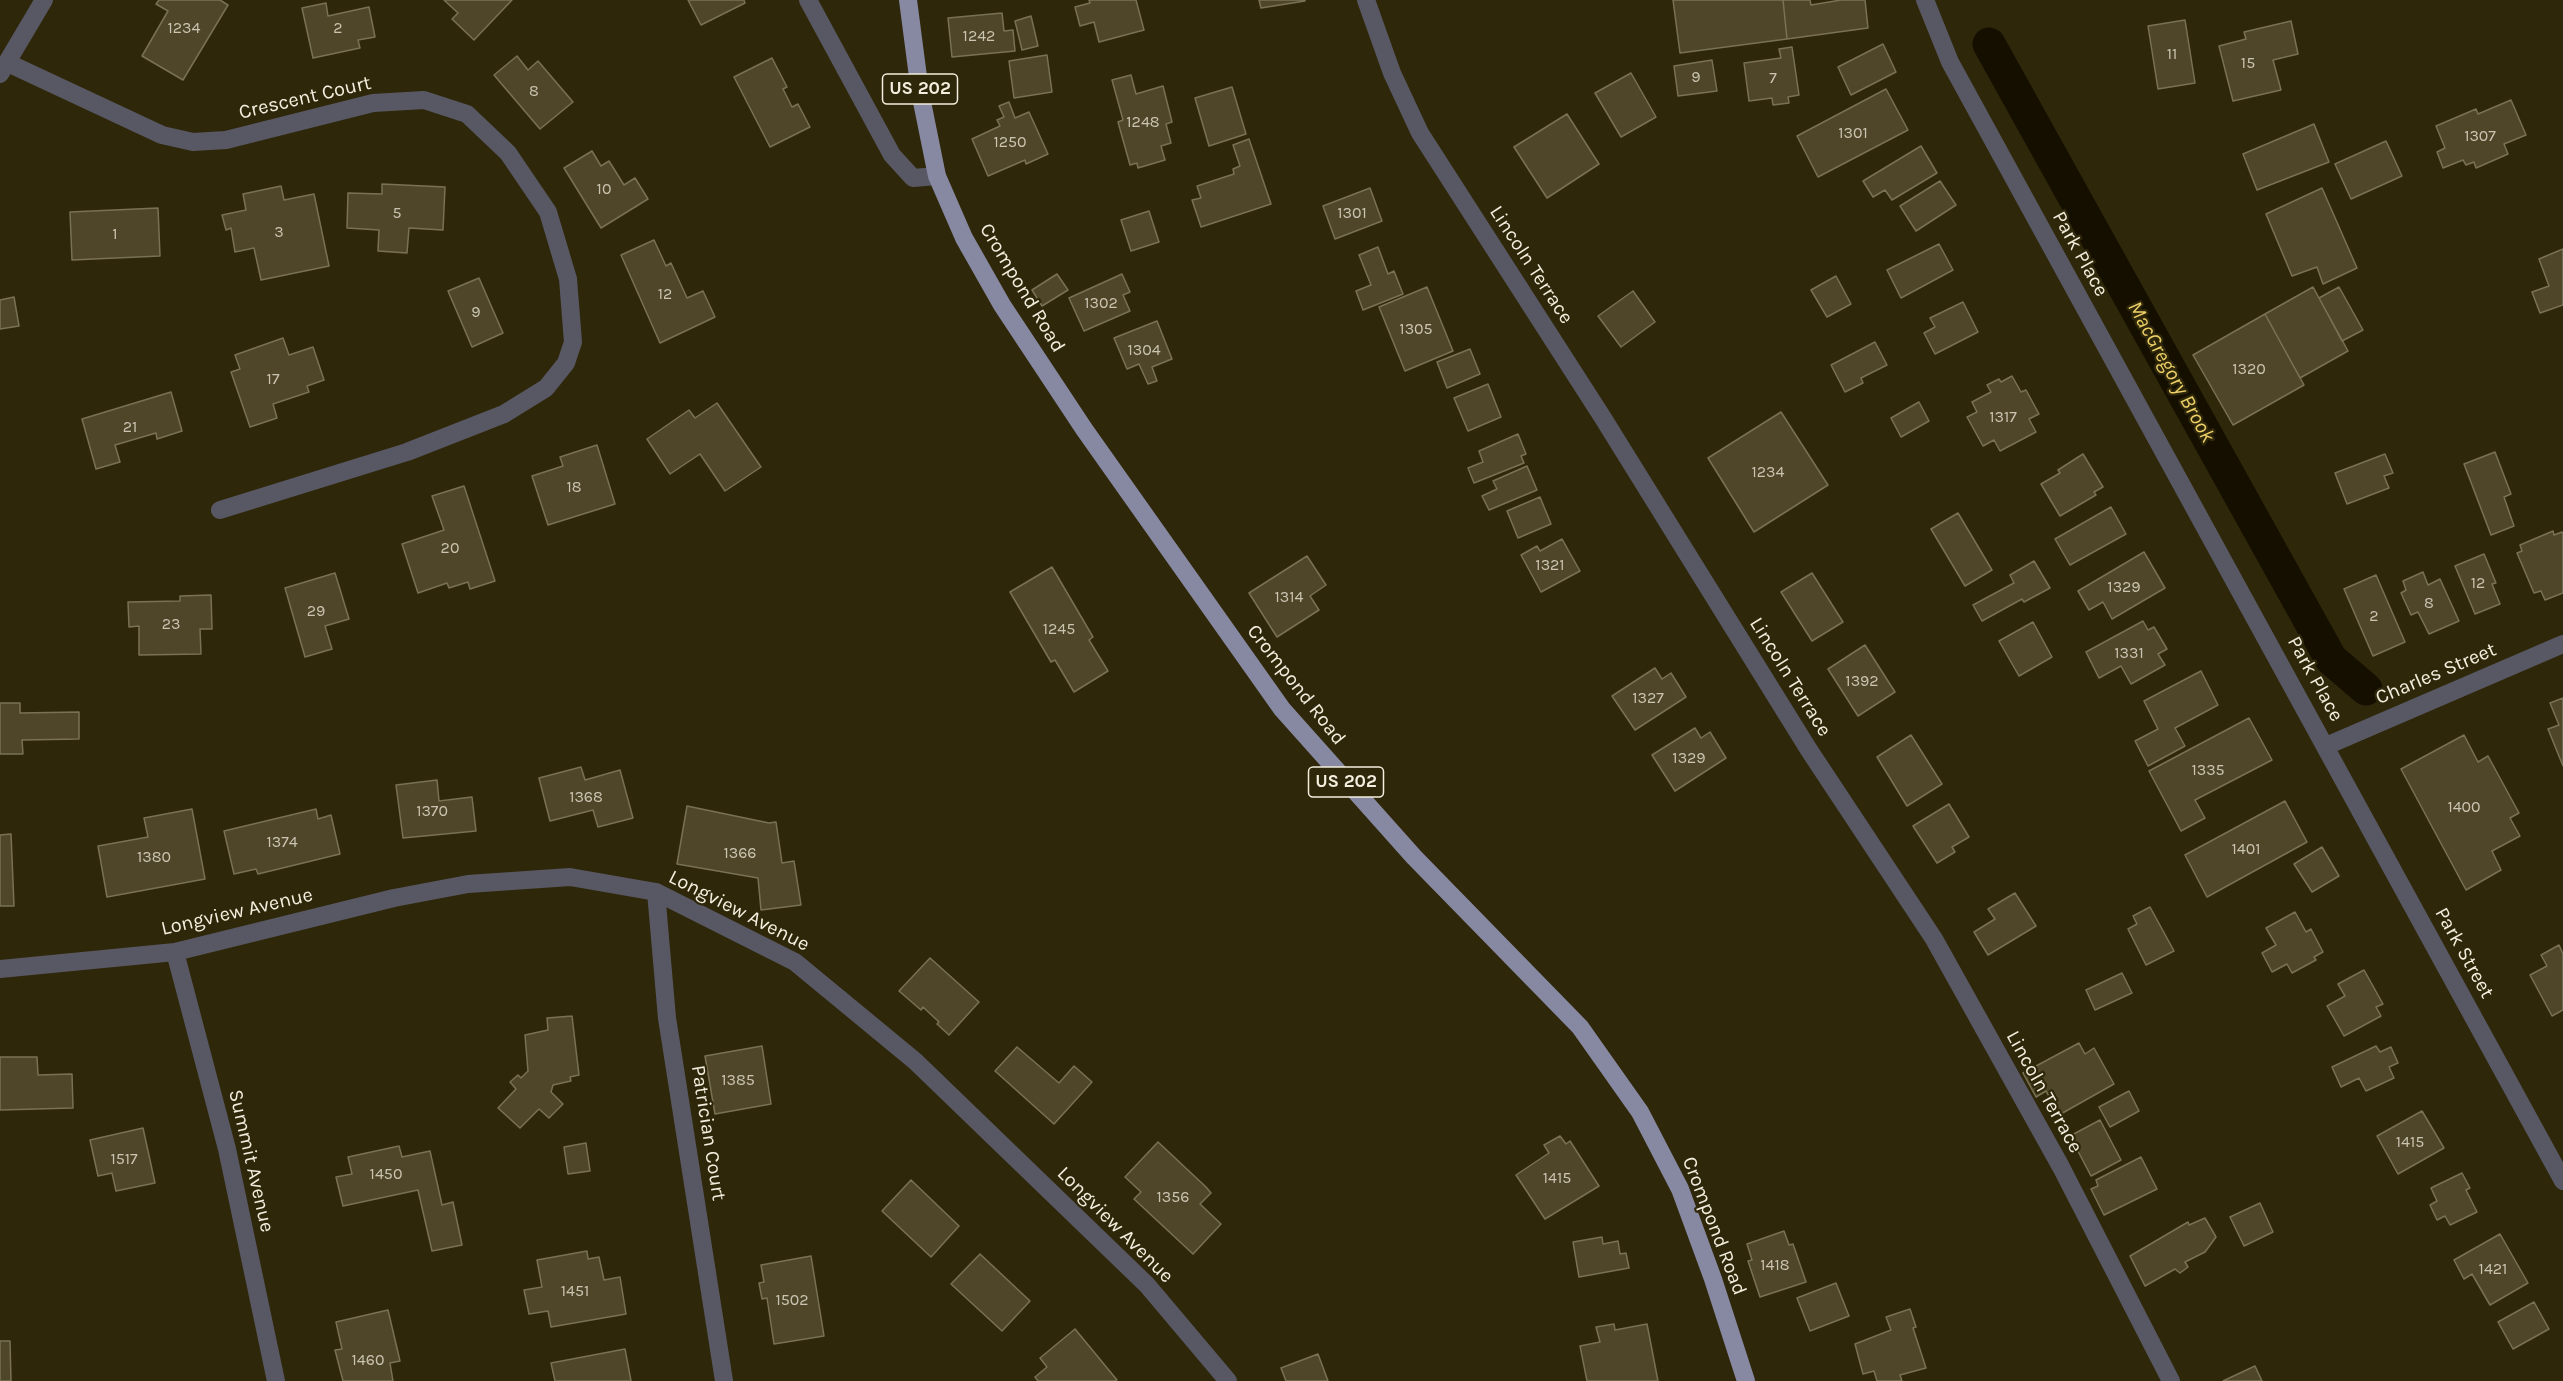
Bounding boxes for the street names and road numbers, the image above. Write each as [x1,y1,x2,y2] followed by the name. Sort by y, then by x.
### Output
[236,71,374,125] street label: Crescent Court
[882,74,958,104] road number: US 202
[1484,201,1578,329] street label: Lincoln Terrace
[2047,207,2113,301] street label: Park Place
[974,219,1070,357] street label: Crompond Road
[1744,613,1836,741] street label: Lincoln Terrace
[1241,620,1351,750] street label: Crompond Road
[2282,632,2348,726] street label: Park Place
[2372,638,2500,710] street label: Charles Street
[1308,767,1384,797] road number: US 202
[665,865,813,957] street label: Longview Avenue
[159,883,315,941] street label: Longview Avenue
[2429,903,2499,1003] street label: Park Street
[2001,1027,2087,1157] street label: Lincoln Terrace
[685,1063,731,1203] street label: Patrician Court
[223,1087,279,1235] street label: Summit Avenue
[1677,1153,1751,1299] street label: Crompond Road
[1052,1162,1178,1288] street label: Longview Avenue

